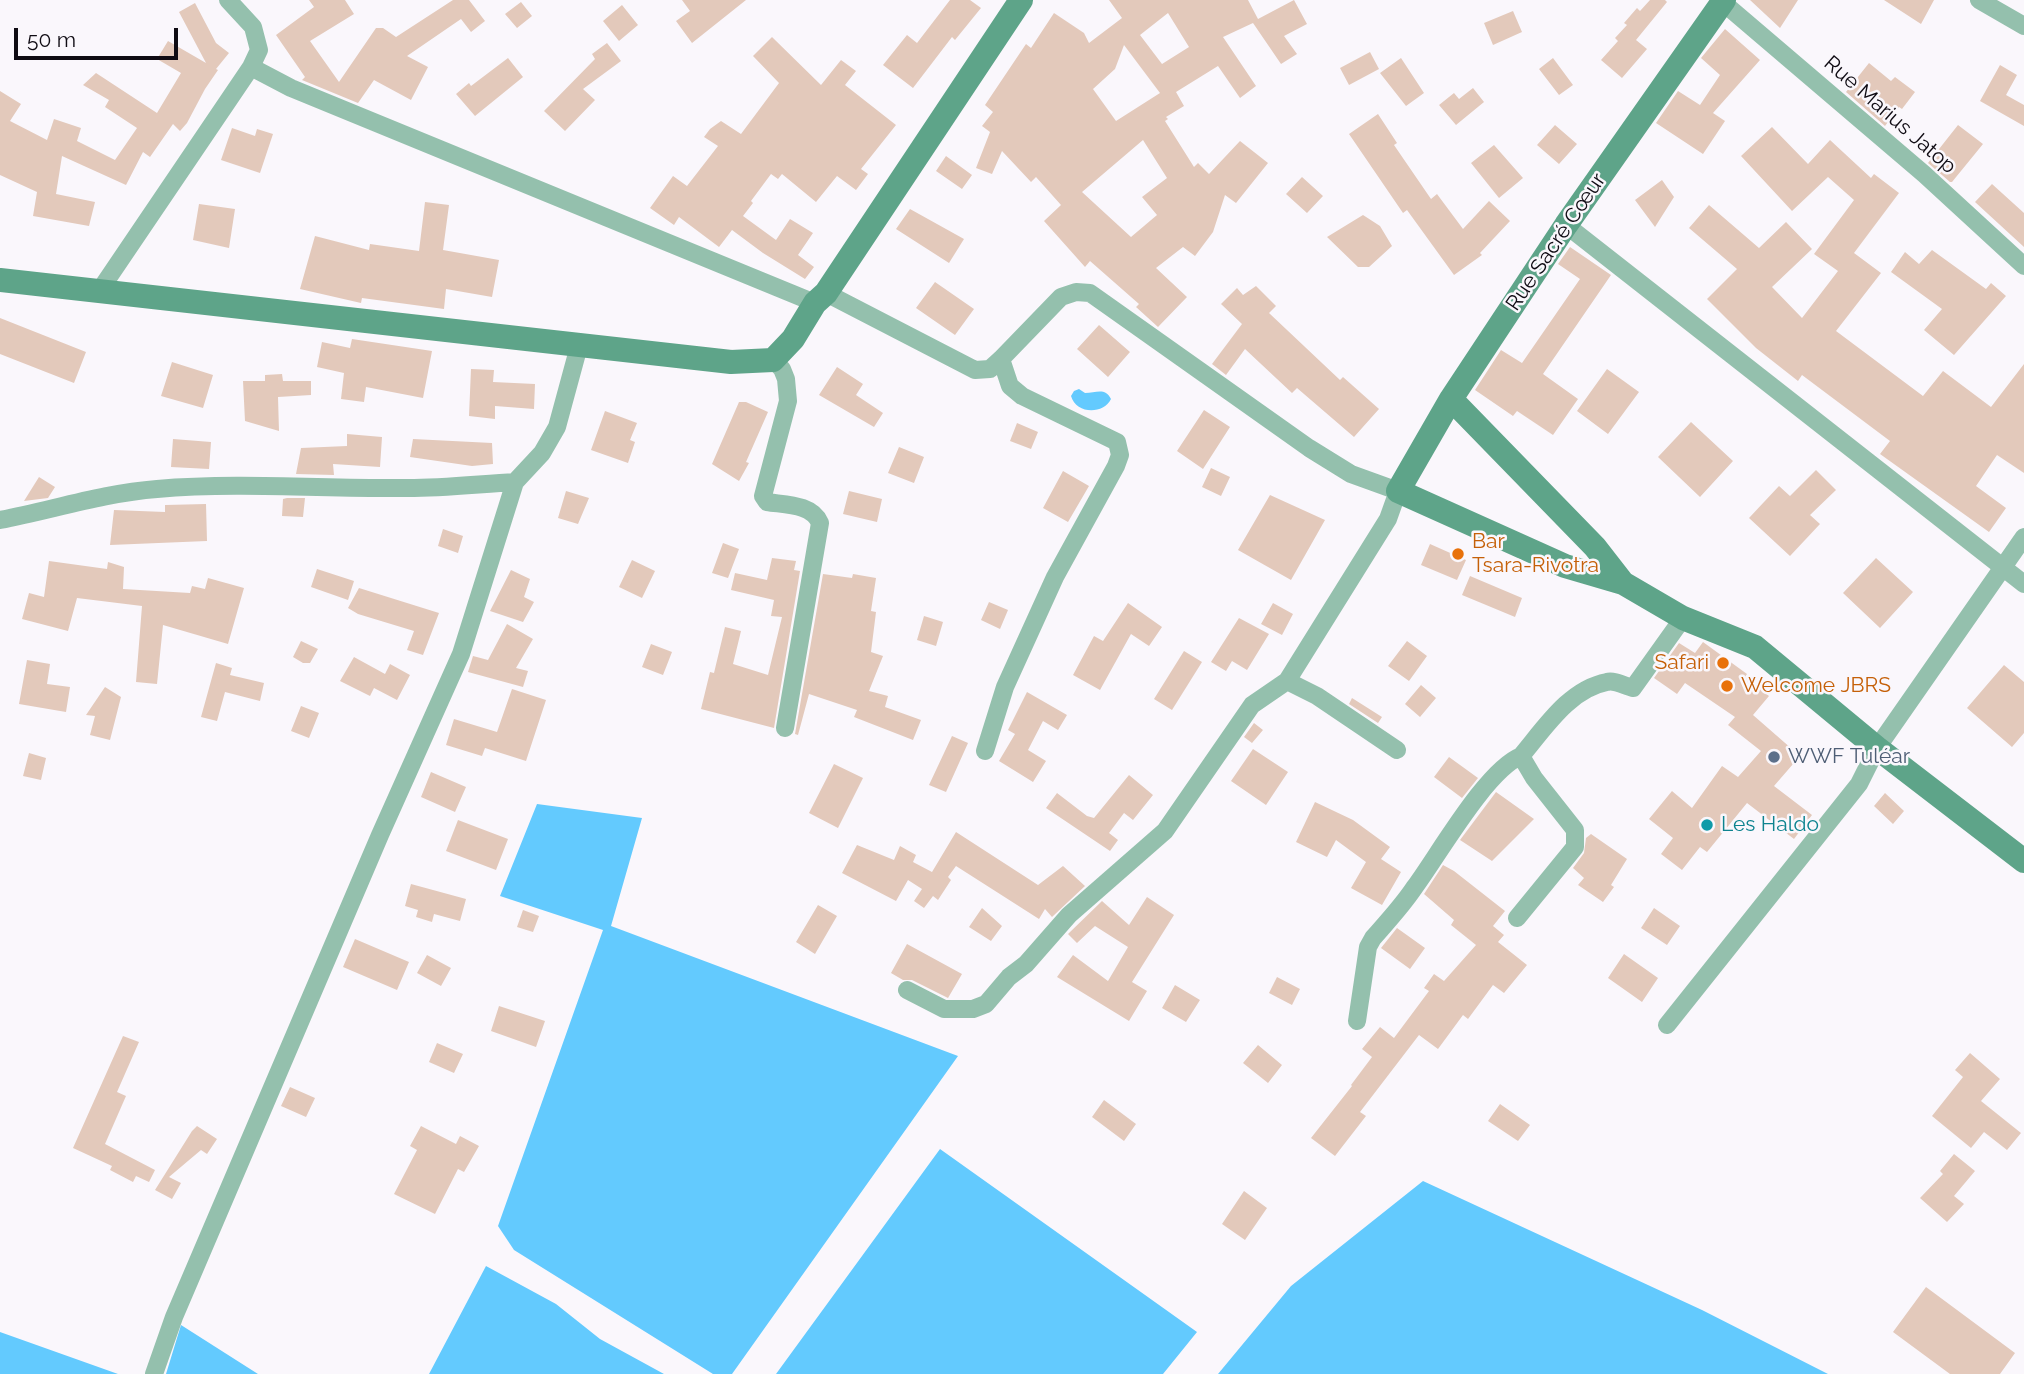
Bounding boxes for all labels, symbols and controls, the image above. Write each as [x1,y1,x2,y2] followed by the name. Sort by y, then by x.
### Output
[18,14,182,58] scale bar
[27,27,76,52] text: 50 m
[1819,51,1961,179] street label: Rue Marius Jatop
[1501,169,1611,315] street label: Rue Sacré Cœur
[1472,529,1599,579] place label: Bar Tsara-Rivotra
[1450,546,1466,562] marker: Bar Tsara-Rivotra
[1655,650,1709,676] place label: Safari
[1715,655,1731,671] marker: Safari
[1741,673,1891,699] place label: Welcome JBRS
[1719,678,1735,694] marker: Welcome JBRS
[1788,744,1910,770] place label: WWF Tuléar
[1766,749,1782,765] marker: WWF Tuléar
[1721,812,1819,838] place label: Les Haldo
[1699,817,1715,833] marker: Les Haldo

